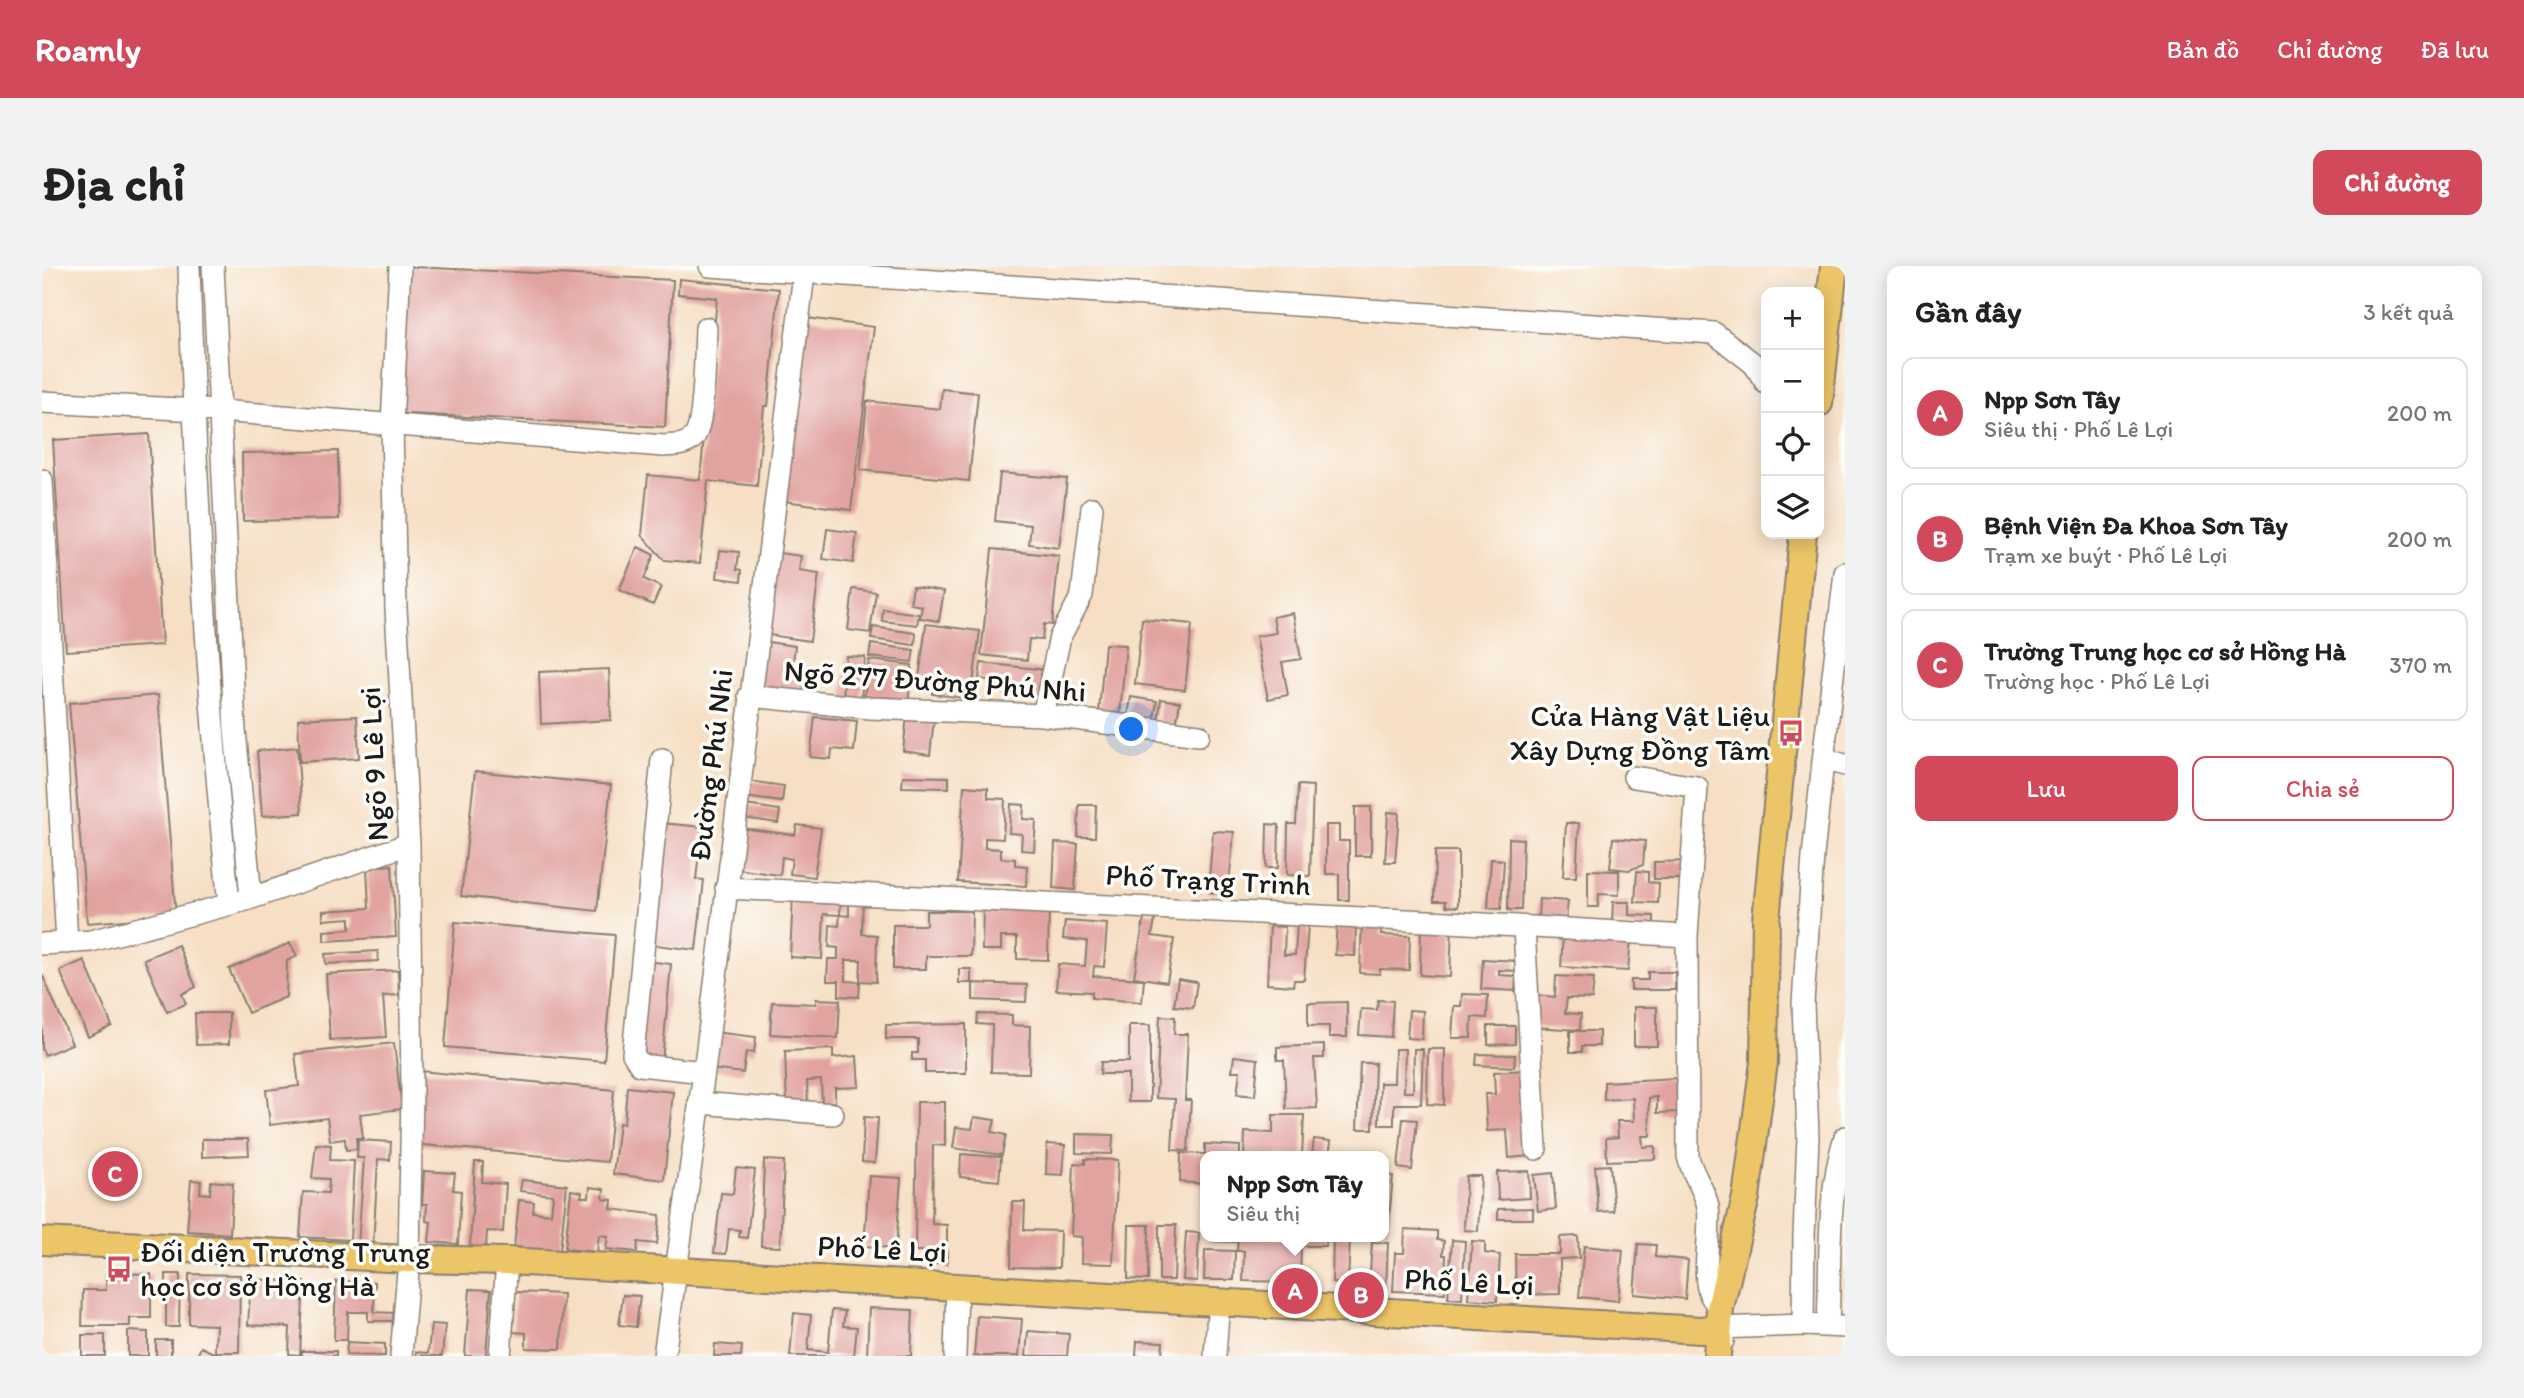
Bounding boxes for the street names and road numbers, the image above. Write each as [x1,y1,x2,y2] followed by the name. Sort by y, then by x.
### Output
[783,651,1087,710] street label: Ngõ 277 Đường Phú Nhi
[680,667,741,863] street label: Đường Phú Nhi
[351,686,396,842] street label: Ngõ 9 Lê Lợi
[1105,856,1311,903] street label: Phố Trạng Trình
[816,1227,948,1270] street label: Phố Lê Lợi
[1403,1260,1535,1303] street label: Phố Lê Lợi

